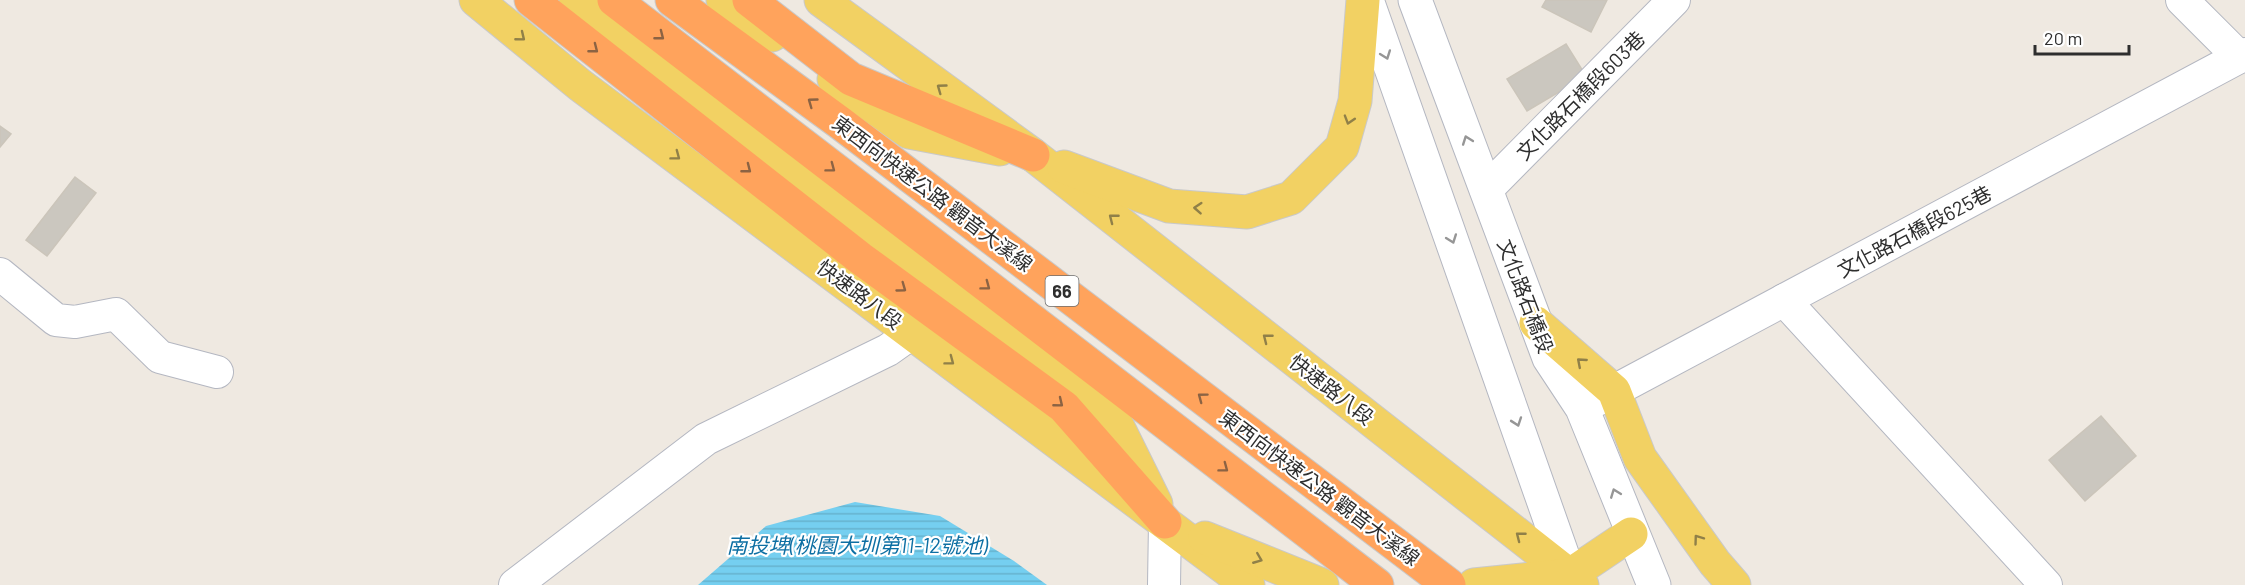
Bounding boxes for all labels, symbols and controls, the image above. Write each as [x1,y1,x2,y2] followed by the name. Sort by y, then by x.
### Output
[2035,18,2130,56] scale bar
[1511,26,1649,164] street label: 文化路石橋段603巷
[2044,27,2082,49] text: 20 m
[653,28,664,39] one-way arrow
[515,30,526,41] one-way arrow
[587,42,598,53] one-way arrow
[1379,49,1392,60] one-way arrow
[936,84,947,95] one-way arrow
[808,99,819,110] one-way arrow
[828,110,1038,276] street label: 東西向快速公路 觀音大溪線
[1344,114,1356,125] one-way arrow
[1462,135,1475,145] one-way arrow
[669,149,680,160] one-way arrow
[824,160,835,171] one-way arrow
[741,162,752,173] one-way arrow
[1833,180,1995,282] street label: 文化路石橋段625巷
[1193,202,1202,215] one-way arrow
[1109,214,1120,225] one-way arrow
[1445,233,1458,243] one-way arrow
[1493,236,1559,356] street label: 文化路石橋段
[813,254,907,334] street label: 快速路八段
[1046,276,1078,306] road number: 66
[979,279,990,290] one-way arrow
[895,281,906,292] one-way arrow
[1263,335,1274,346] one-way arrow
[1285,349,1379,429] street label: 快速路八段
[943,354,954,365] one-way arrow
[1577,358,1587,369] one-way arrow
[1198,394,1209,405] one-way arrow
[1052,396,1063,407] one-way arrow
[1215,404,1425,570] street label: 東西向快速公路 觀音大溪線
[1510,416,1523,427] one-way arrow
[1217,461,1228,472] one-way arrow
[1610,488,1622,499] one-way arrow
[726,532,988,557] water label: 南投埤(桃園大圳第11-12號池)
[1515,532,1526,543] one-way arrow
[1694,535,1705,546] one-way arrow
[1252,552,1263,565] one-way arrow

